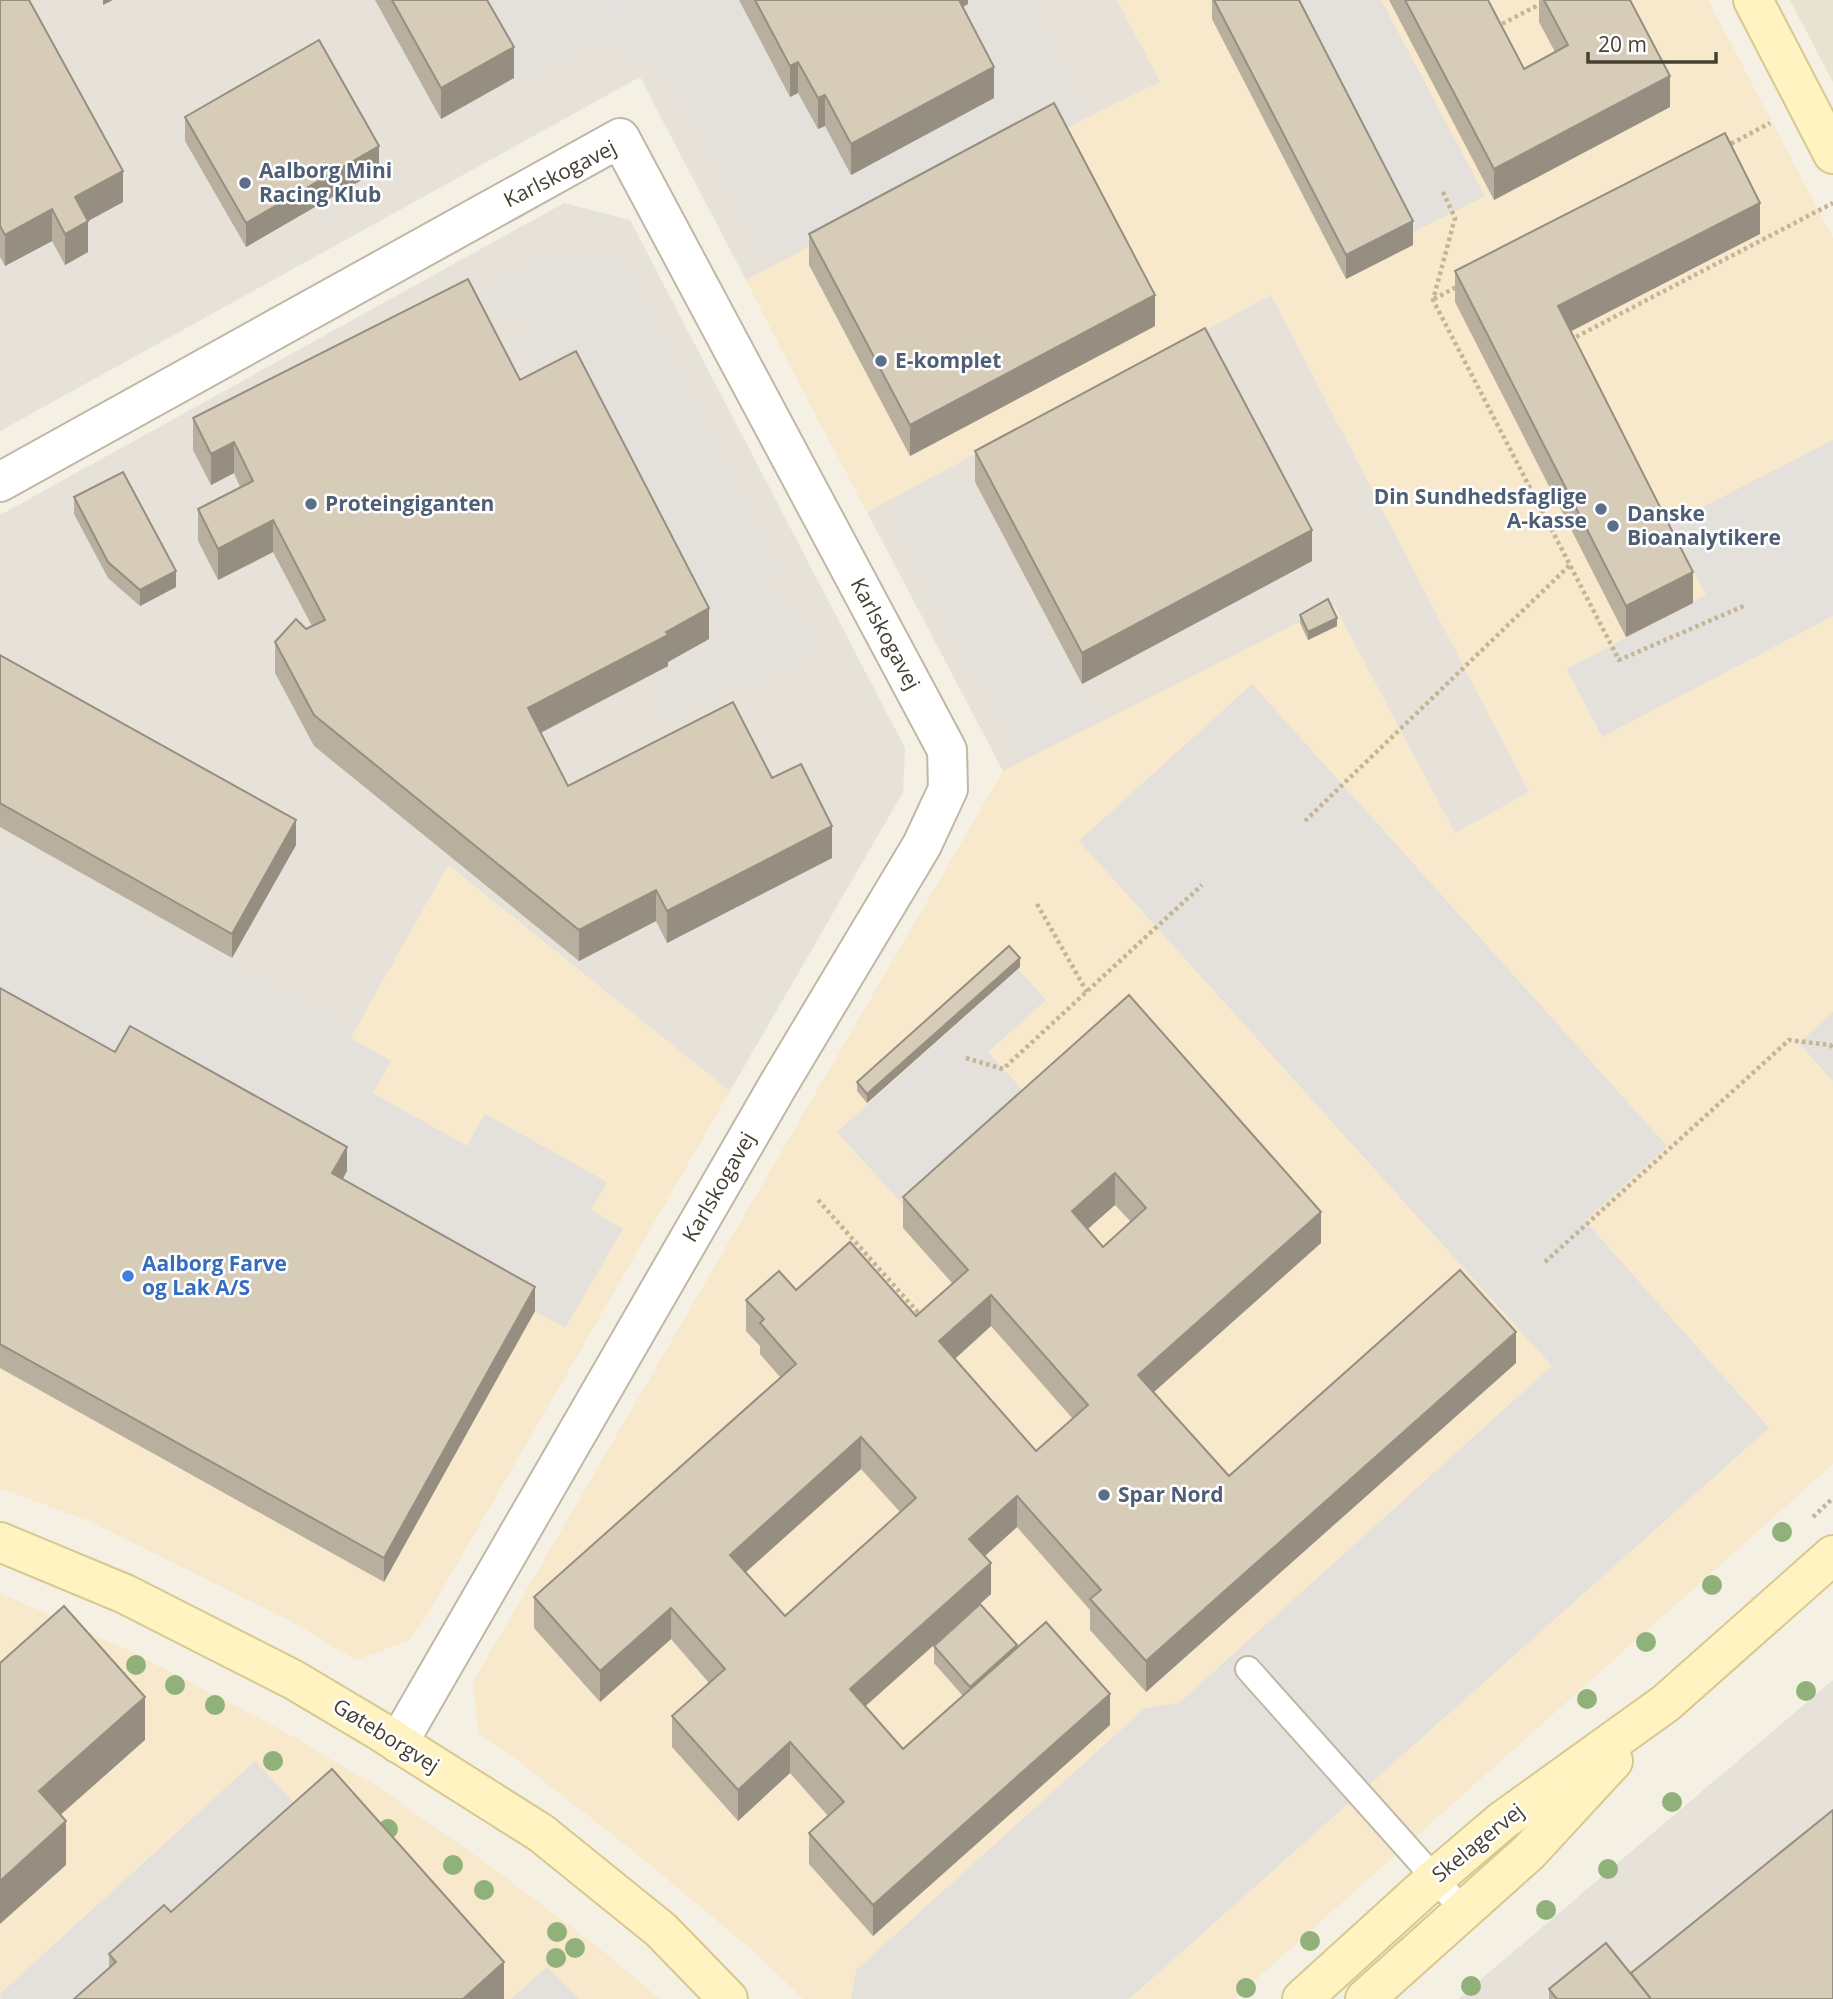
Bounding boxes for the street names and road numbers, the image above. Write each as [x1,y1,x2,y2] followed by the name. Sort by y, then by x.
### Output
[499,133,621,213] street label: Karlskogavej
[845,573,927,694] street label: Karlskogavej
[675,1126,761,1247] street label: Karlskogavej
[328,1691,445,1779] street label: Gøteborgvej
[1426,1797,1529,1888] street label: Skelagervej

